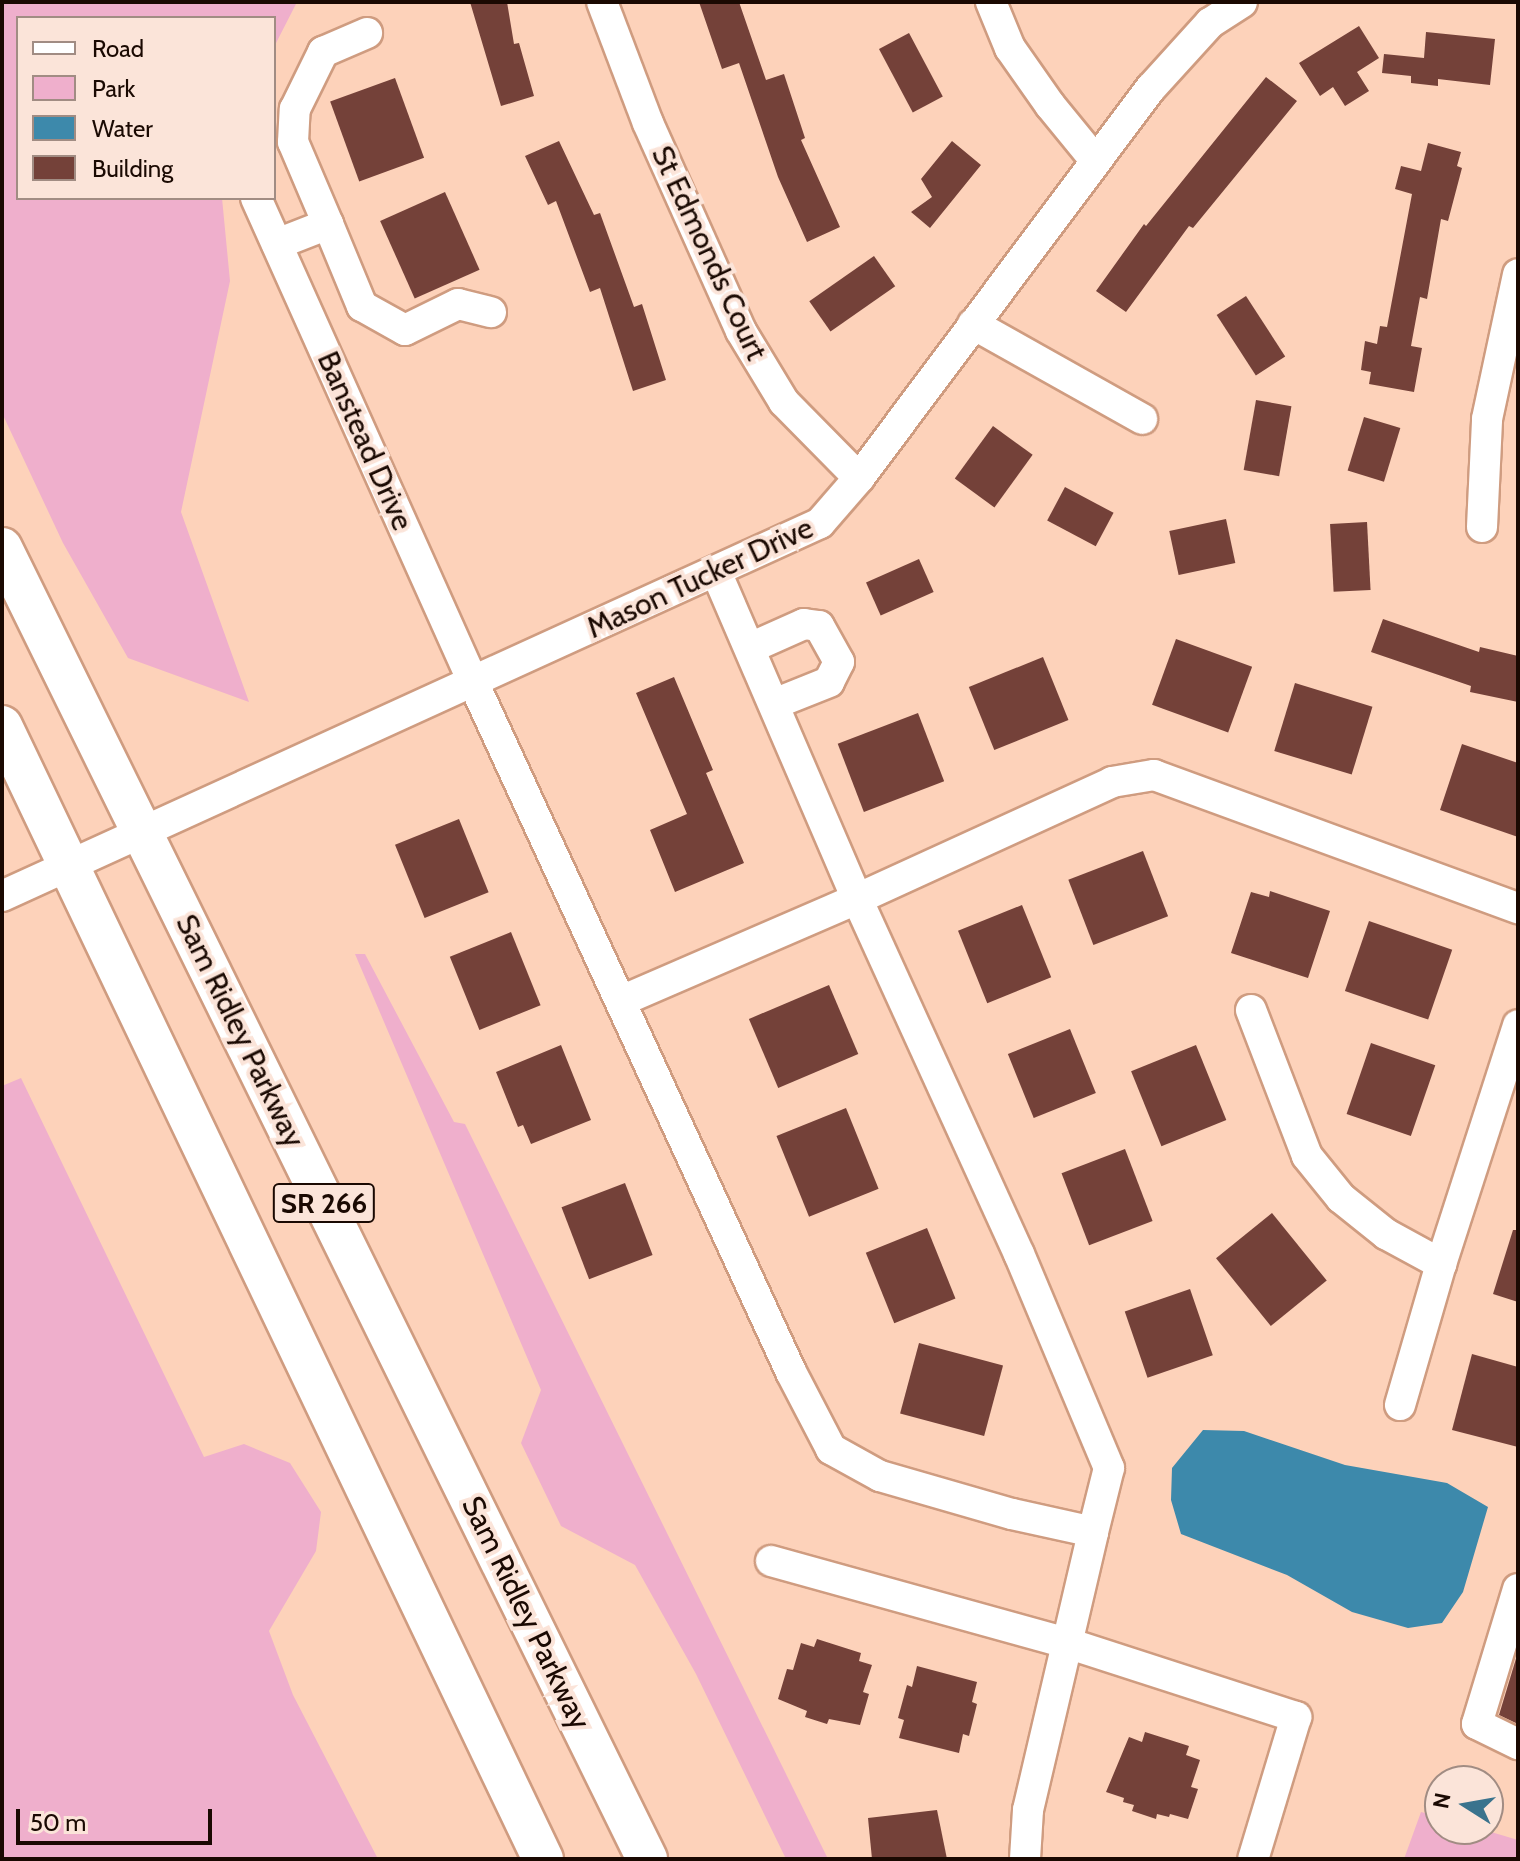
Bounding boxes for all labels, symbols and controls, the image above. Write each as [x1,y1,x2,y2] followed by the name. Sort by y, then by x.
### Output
[16,16,276,200] legend
[92,34,144,63] text: Road
[92,74,135,103] text: Park
[92,114,153,143] text: Water
[644,140,774,366] street label: St Edmonds Court
[92,154,173,183] text: Building
[310,346,420,536] street label: Banstead Drive
[581,510,819,646] street label: Mason Tucker Drive
[168,909,312,1153] street label: Sam Ridley Parkway
[272,1179,376,1227] road number: SR 266
[454,1491,598,1735] street label: Sam Ridley Parkway
[1424,1765,1504,1845] north arrow
[1427,1790,1457,1811] text: N
[20,1793,216,1843] scale bar
[30,1808,86,1837] text: 50 m

